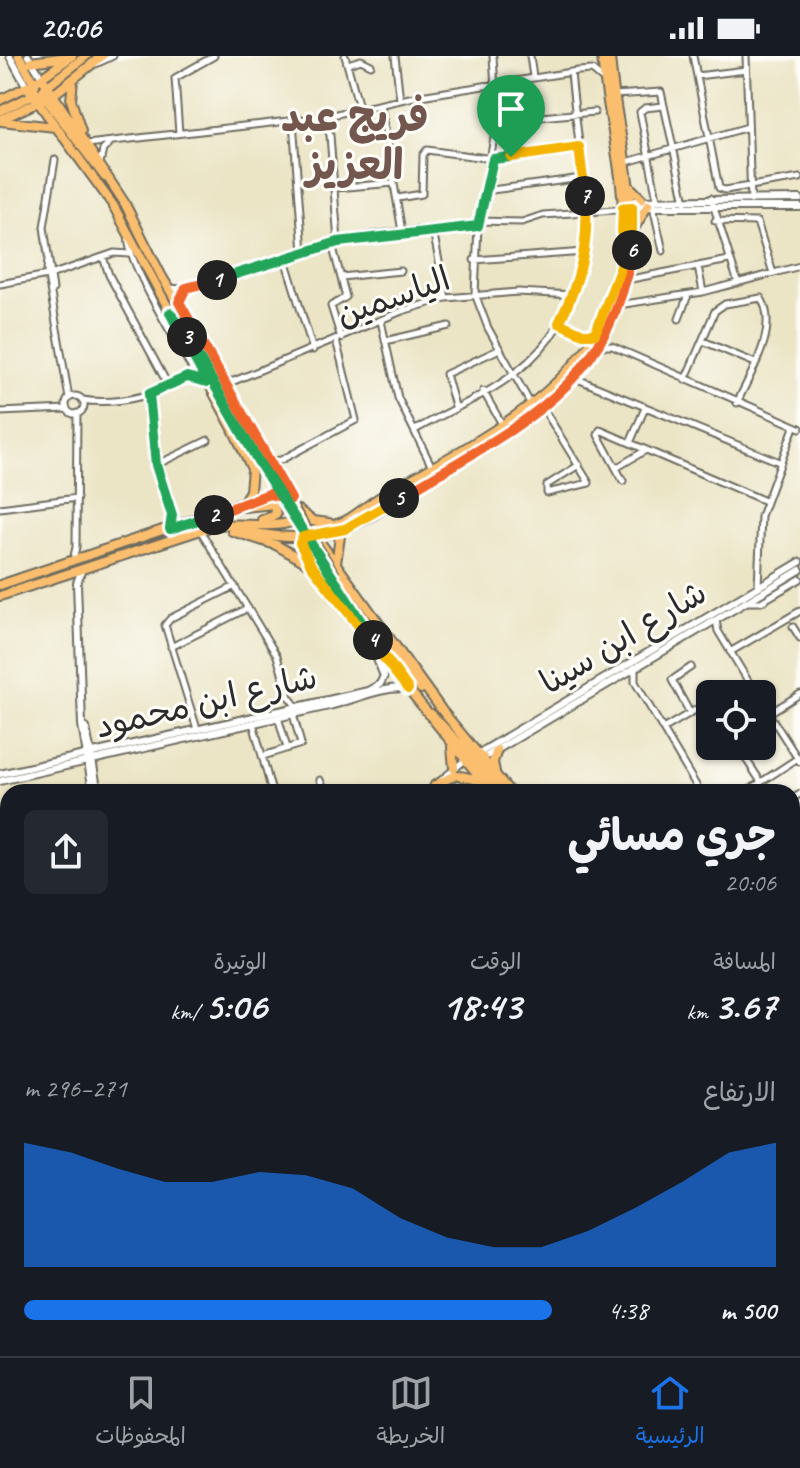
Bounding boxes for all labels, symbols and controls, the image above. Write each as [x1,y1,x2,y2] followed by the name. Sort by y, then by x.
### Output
[40,9,101,47] text: 20:06
[477,75,545,157] pin
[489,87,533,131] icon: arrive
[281,91,429,192] district label: فريج عبد العزيز
[565,176,605,216] pin: 7
[580,182,590,210] text: 7
[612,230,652,270] pin: 6
[627,236,637,264] text: 6
[330,256,456,336] street label: الياسمين
[197,260,237,300] pin: 1
[212,266,222,294] text: 1
[167,317,207,357] pin: 3
[182,323,192,351] text: 3
[379,478,419,518] pin: 5
[394,484,404,512] text: 5
[194,495,234,535] pin: 2
[209,501,219,529] text: 2
[532,570,715,705] street label: شارع ابن سينا
[353,620,393,660] pin: 4
[368,626,378,654] text: 4
[91,655,321,749] street label: شارع ابن محمود
[696,680,776,760] map controls
[696,680,776,760] button: locate
[568,808,776,863] text: جري مسائي
[24,810,108,894] button: share
[724,866,776,899] text: 20:06
[214,948,267,976] text: الوتيرة
[470,948,521,976] text: الوقت
[713,948,776,976] text: المسافة
[205,981,267,1031] text: 5:06
[441,981,521,1031] text: 18:43
[713,981,776,1031] text: 3.67
[170,998,205,1026] text: /km
[687,998,713,1026] text: km
[24,1072,127,1105] text: 271–296 m
[703,1076,776,1109] text: الارتفاع
[608,1294,648,1327] text: 4:38
[720,1294,776,1327] text: 500 m
[95,1371,186,1455] tab: المحفوظات
[376,1371,445,1455] tab: الخريطة
[636,1371,705,1455] tab: الرئيسية

